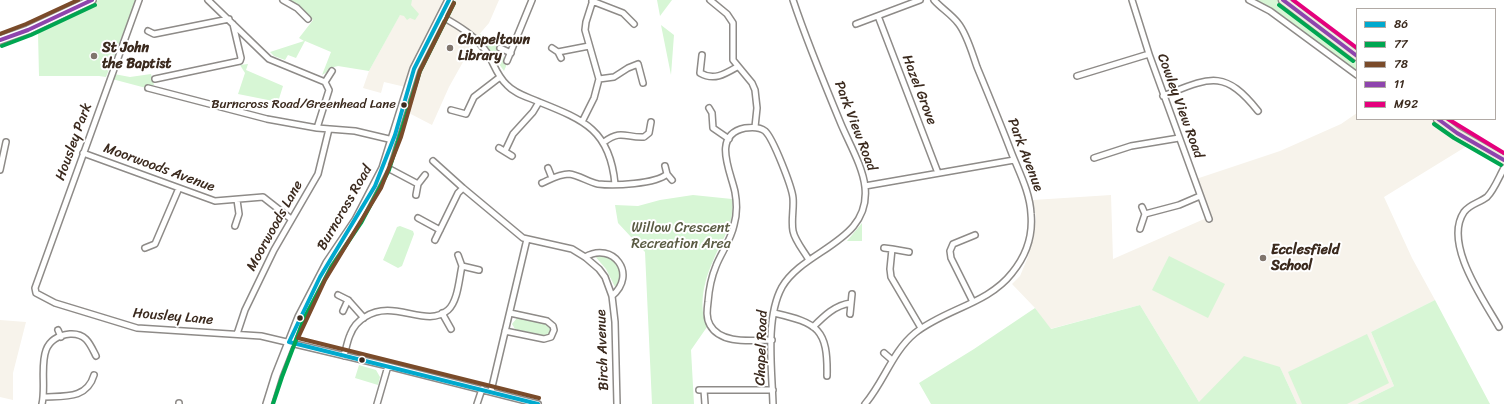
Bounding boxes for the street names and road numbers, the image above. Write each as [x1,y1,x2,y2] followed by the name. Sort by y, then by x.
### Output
[1153,51,1207,161] street label: Cowley View Road
[898,53,940,127] street label: Hazel Grove
[830,79,880,173] street label: Park View Road
[52,101,96,183] street label: Housley Park
[1003,116,1047,194] street label: Park Avenue
[101,140,217,196] street label: Moorwoods Avenue
[314,163,376,253] street label: Burncross Road
[243,178,307,274] street label: Moorwoods Lane
[132,305,214,329] street label: Housley Lane
[593,309,613,391] street label: Birch Avenue
[752,310,772,386] street label: Chapel Road

